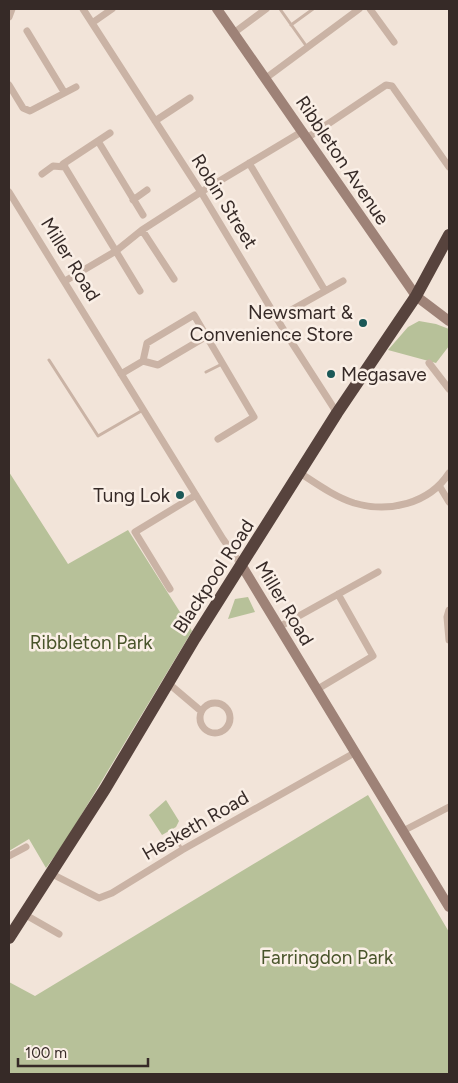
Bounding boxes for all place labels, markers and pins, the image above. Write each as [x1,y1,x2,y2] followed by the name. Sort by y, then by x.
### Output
[190,301,354,346] place label: Newsmart & Convenience Store
[357,317,369,329] marker: Newsmart & Convenience Store
[341,363,427,386] place label: Megasave
[325,368,337,380] marker: Megasave
[93,484,171,507] place label: Tung Lok
[174,489,186,501] marker: Tung Lok

